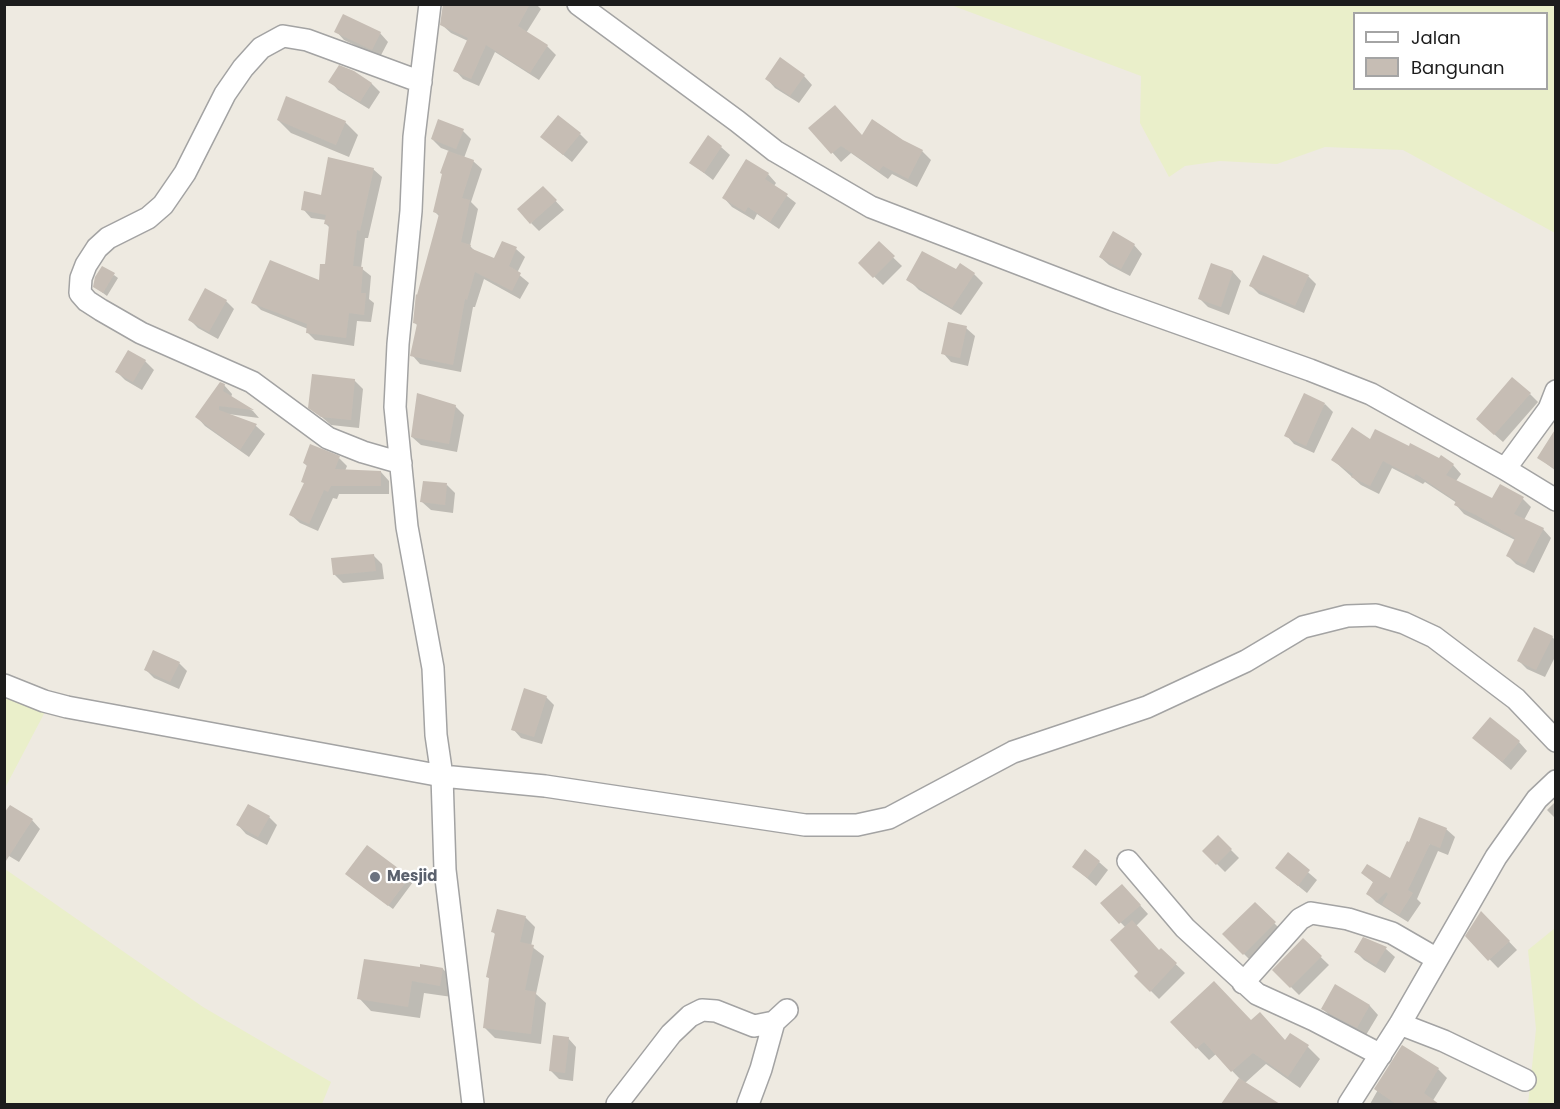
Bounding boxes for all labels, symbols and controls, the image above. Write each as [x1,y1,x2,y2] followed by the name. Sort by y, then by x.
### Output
[1353,12,1548,90] legend
[1411,25,1461,50] text: Jalan
[1411,55,1505,80] text: Bangunan
[387,868,437,886] place label: Mesjid
[368,870,382,884] marker: Mesjid

